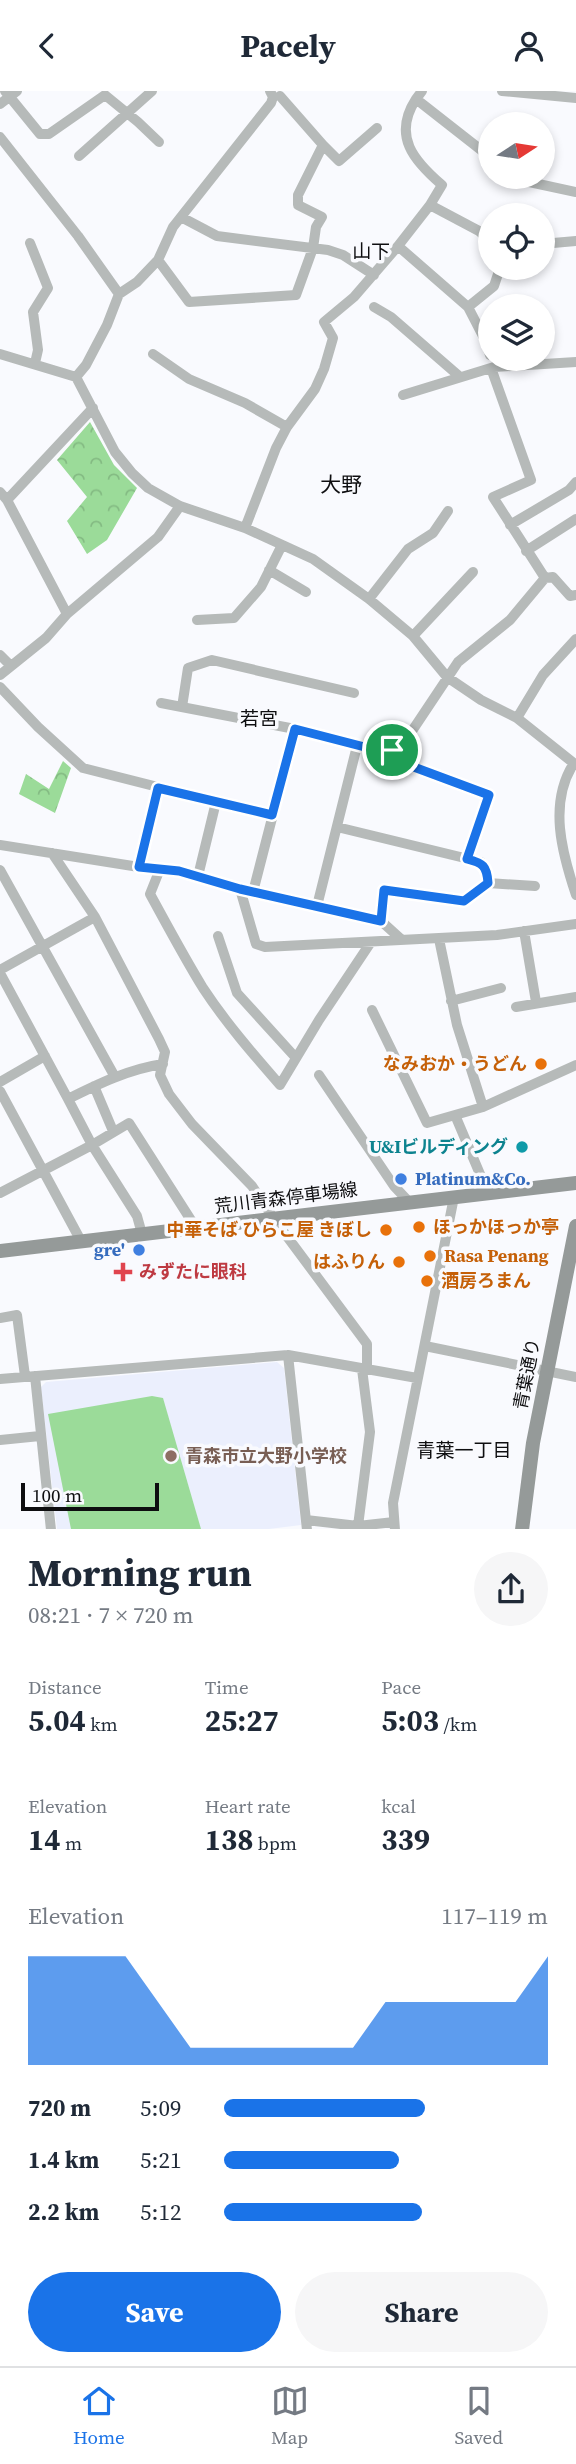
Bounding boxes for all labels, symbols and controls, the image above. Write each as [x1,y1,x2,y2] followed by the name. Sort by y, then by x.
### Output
[240,24,336,68] text: Pacely
[28,27,66,65] icon: back
[510,27,548,65] icon: person
[478,112,555,189] north arrow
[478,112,555,371] map controls
[478,203,555,280] button: locate
[352,238,390,264] district label: 山下
[478,294,555,371] button: layers
[320,470,362,499] district label: 大野
[240,705,278,731] district label: 若宮
[362,720,422,780] pin
[373,731,411,769] icon: arrive
[383,1051,527,1076] place label: なみおか・うどん
[533,1056,549,1072] marker: なみおか・うどん
[369,1134,508,1159] place label: U&Iビルディング
[514,1139,530,1155] marker: U&Iビルディング
[415,1166,531,1191] place label: Platinum&Co.
[393,1171,409,1187] marker: Platinum&Co.
[213,1176,359,1219] street label: 荒川青森停車場線
[433,1214,559,1239] place label: ほっかほっか亭
[166,1217,372,1242] place label: 中華そば ひらこ屋 きぼし
[411,1219,427,1235] marker: ほっかほっか亭
[378,1222,394,1238] marker: 中華そば ひらこ屋 きぼし
[94,1237,125,1262] place label: gre'
[131,1242,147,1258] marker: gre'
[444,1243,549,1268] place label: Rasa Penang
[422,1248,438,1264] marker: Rasa Penang
[313,1249,385,1274] place label: はふりん
[391,1254,407,1270] marker: はふりん
[139,1259,247,1284] place label: みずたに眼科
[113,1262,133,1282] marker: みずたに眼科
[441,1268,531,1293] place label: 酒房ろまん
[419,1273,435,1289] marker: 酒房ろまん
[507,1336,546,1412] street label: 青葉通り
[416,1437,512,1463] district label: 青葉一丁目
[185,1443,347,1468] place label: 青森市立大野小学校
[163,1448,179,1464] marker: 青森市立大野小学校
[21,1481,159,1512] scale bar
[32,1482,82,1508] text: 100 m
[28,1547,252,1599] text: Morning run
[474,1552,548,1626] button: share
[28,1599,194,1631] text: 08:21 · 7 × 720 m
[28,1674,102,1700] text: Distance
[205,1674,249,1700] text: Time
[381,1674,421,1700] text: Pace
[28,1700,86,1741] text: 5.04
[205,1700,279,1741] text: 25:27
[381,1700,439,1741] text: 5:03
[86,1711,118,1737] text: km
[439,1711,477,1737] text: /km
[28,1793,107,1819] text: Elevation
[205,1793,291,1819] text: Heart rate
[381,1793,416,1819] text: kcal
[28,1819,61,1860] text: 14
[205,1819,253,1860] text: 138
[381,1819,430,1860] text: 339
[61,1830,82,1856] text: m
[253,1830,297,1856] text: bpm
[28,1900,124,1932] text: Elevation
[441,1900,548,1932] text: 117–119 m
[28,2092,91,2124] text: 720 m
[140,2092,181,2124] text: 5:09
[28,2144,99,2176] text: 1.4 km
[140,2144,181,2176] text: 5:21
[28,2196,99,2228] text: 2.2 km
[140,2196,181,2228] text: 5:12
[28,2272,281,2352] button: Save
[295,2272,548,2352] button: Share
[73,2382,125,2450] tab: Home
[271,2382,309,2450] tab: Map
[454,2382,503,2450] tab: Saved

